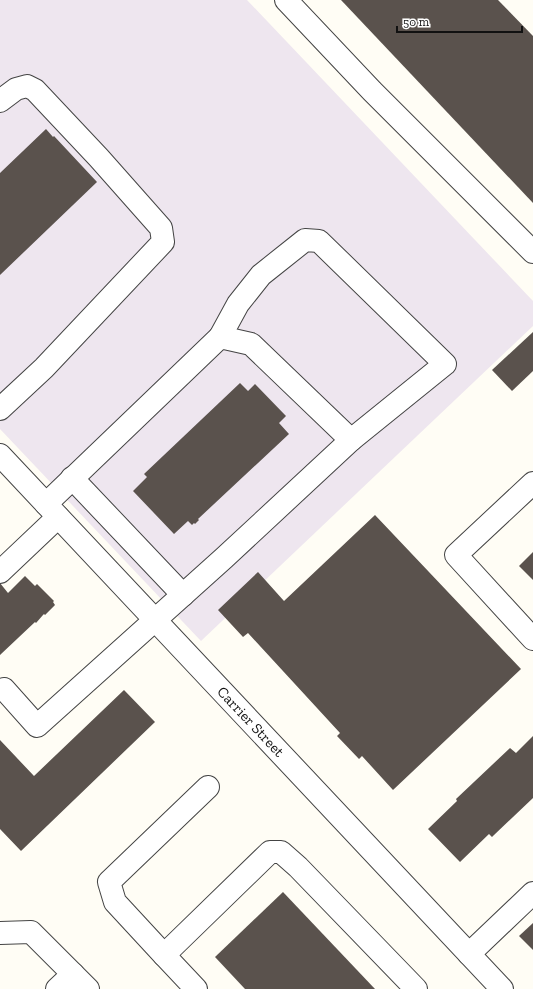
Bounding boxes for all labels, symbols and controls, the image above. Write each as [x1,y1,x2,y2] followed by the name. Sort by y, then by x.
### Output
[397,8,522,34] scale bar
[403,15,430,29] text: 50 m
[213,683,288,761] street label: Carrier Street

